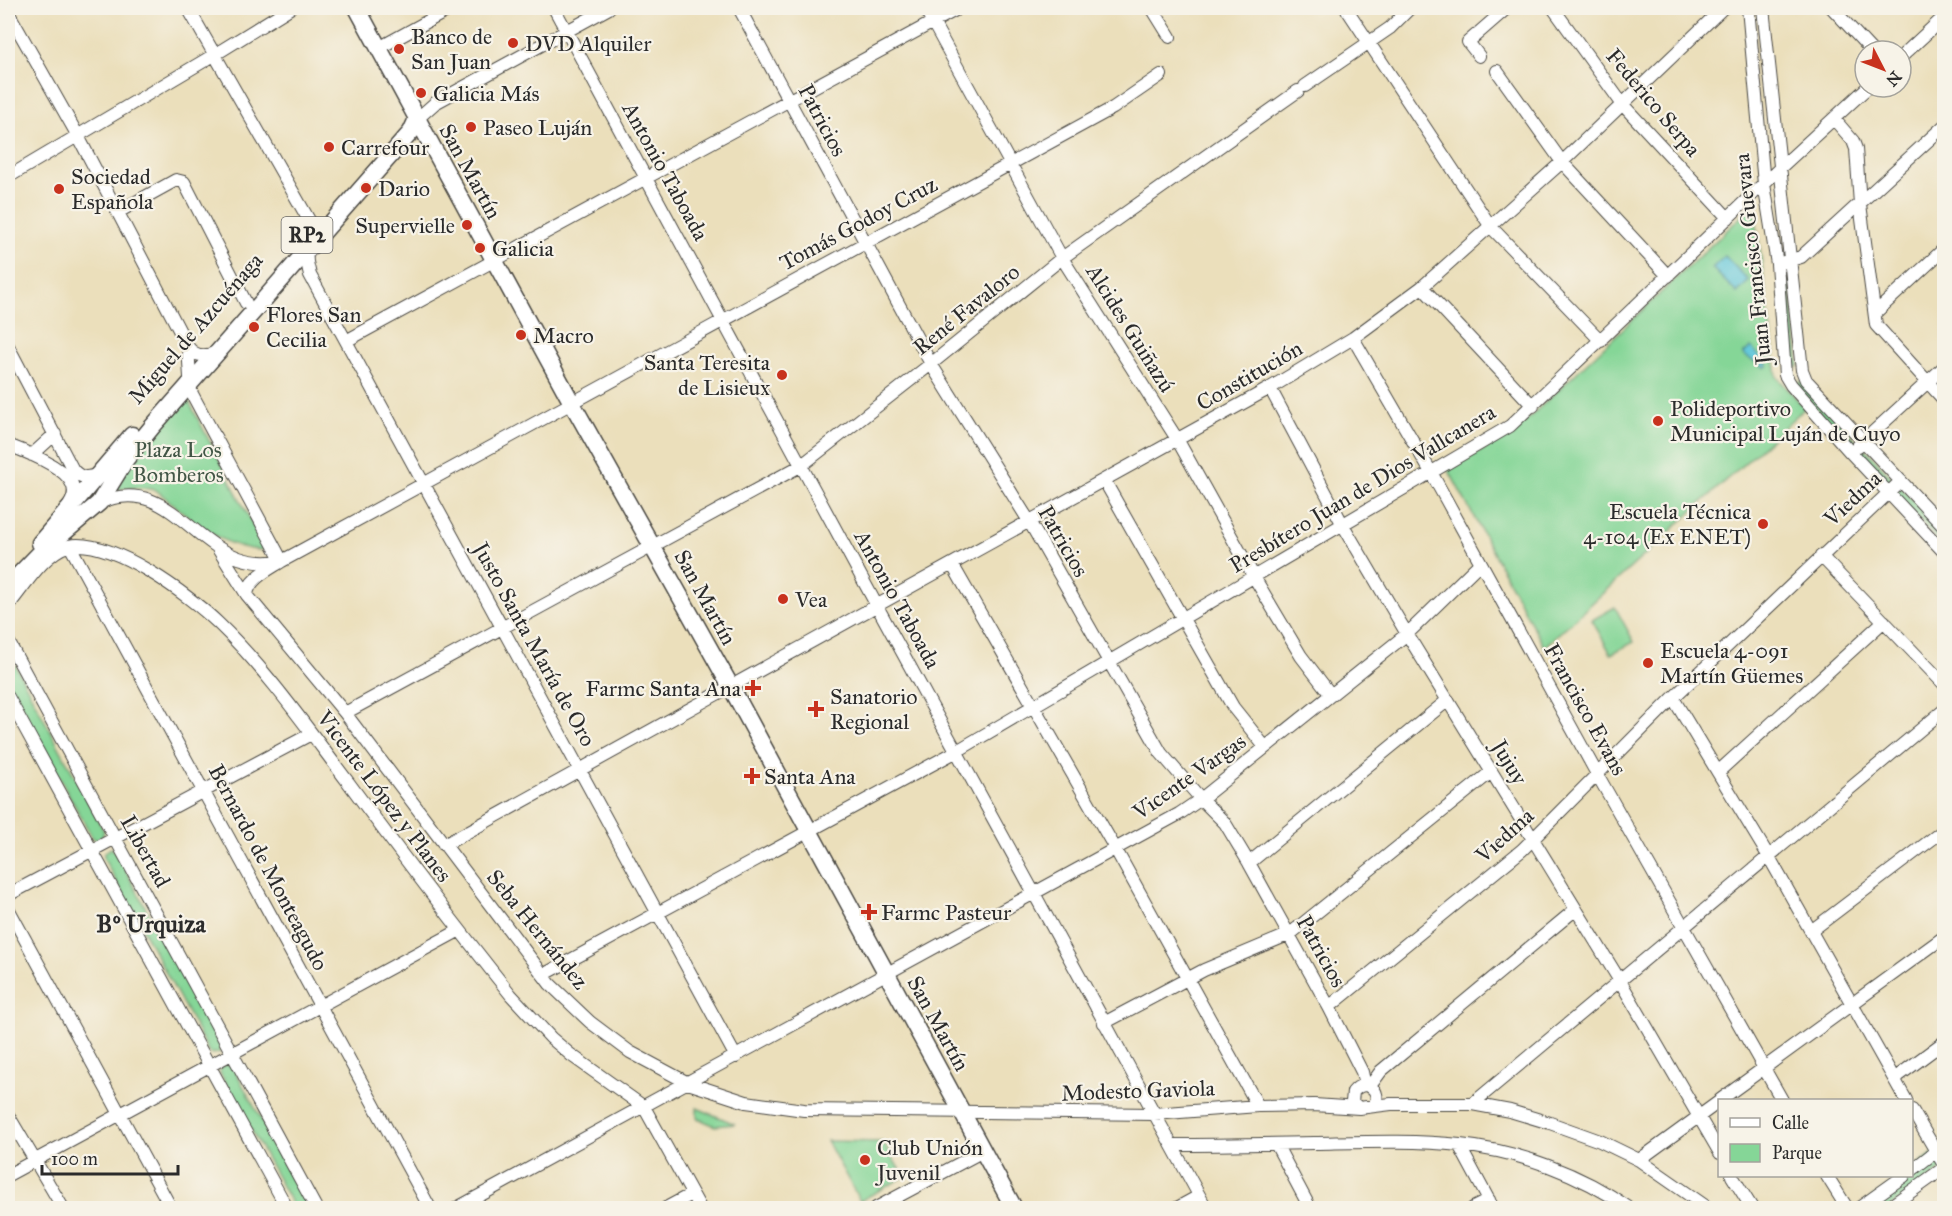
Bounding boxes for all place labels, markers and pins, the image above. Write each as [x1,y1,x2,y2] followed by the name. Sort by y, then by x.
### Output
[411,23,492,75] place label: Banco de San Juan
[525,30,652,57] place label: DVD Alquiler
[506,36,520,50] marker: DVD Alquiler
[392,42,406,56] marker: Banco de San Juan
[433,80,540,107] place label: Galicia Más
[414,86,428,100] marker: Galicia Más
[483,114,592,141] place label: Paseo Luján
[464,120,478,134] marker: Paseo Luján
[341,134,430,161] place label: Carrefour
[322,140,336,154] marker: Carrefour
[71,163,154,215] place label: Sociedad Española
[378,175,430,202] place label: Dario
[359,181,373,195] marker: Dario
[52,182,66,196] marker: Sociedad Española
[355,212,455,239] place label: Supervielle
[460,218,474,232] marker: Supervielle
[492,235,555,262] place label: Galicia
[473,241,487,255] marker: Galicia
[266,301,361,353] place label: Flores San Cecilia
[247,320,261,334] marker: Flores San Cecilia
[533,322,594,349] place label: Macro
[514,328,528,342] marker: Macro
[644,349,771,401] place label: Santa Teresita de Lisieux
[775,368,789,382] marker: Santa Teresita de Lisieux
[1670,395,1901,447] place label: Polideportivo Municipal Luján de Cuyo
[1651,414,1665,428] marker: Polideportivo Municipal Luján de Cuyo
[1583,498,1752,550] place label: Escuela Técnica 4-104 (Ex ENET)
[1756,517,1770,531] marker: Escuela Técnica 4-104 (Ex ENET)
[794,586,828,613] place label: Vea
[776,592,790,606] marker: Vea
[1660,637,1803,689] place label: Escuela 4-091 Martín Güemes
[1641,656,1655,670] marker: Escuela 4-091 Martín Güemes
[586,675,742,702] place label: Farmc Santa Ana
[746,681,760,695] marker: Farmc Santa Ana
[830,683,918,735] place label: Sanatorio Regional
[807,700,825,718] marker: Sanatorio Regional
[764,763,856,790] place label: Santa Ana
[745,769,759,783] marker: Santa Ana
[881,899,1012,926] place label: Farmc Pasteur
[862,905,876,919] marker: Farmc Pasteur
[875,1134,983,1186] place label: Club Unión Juvenil
[858,1153,872,1167] marker: Club Unión Juvenil

